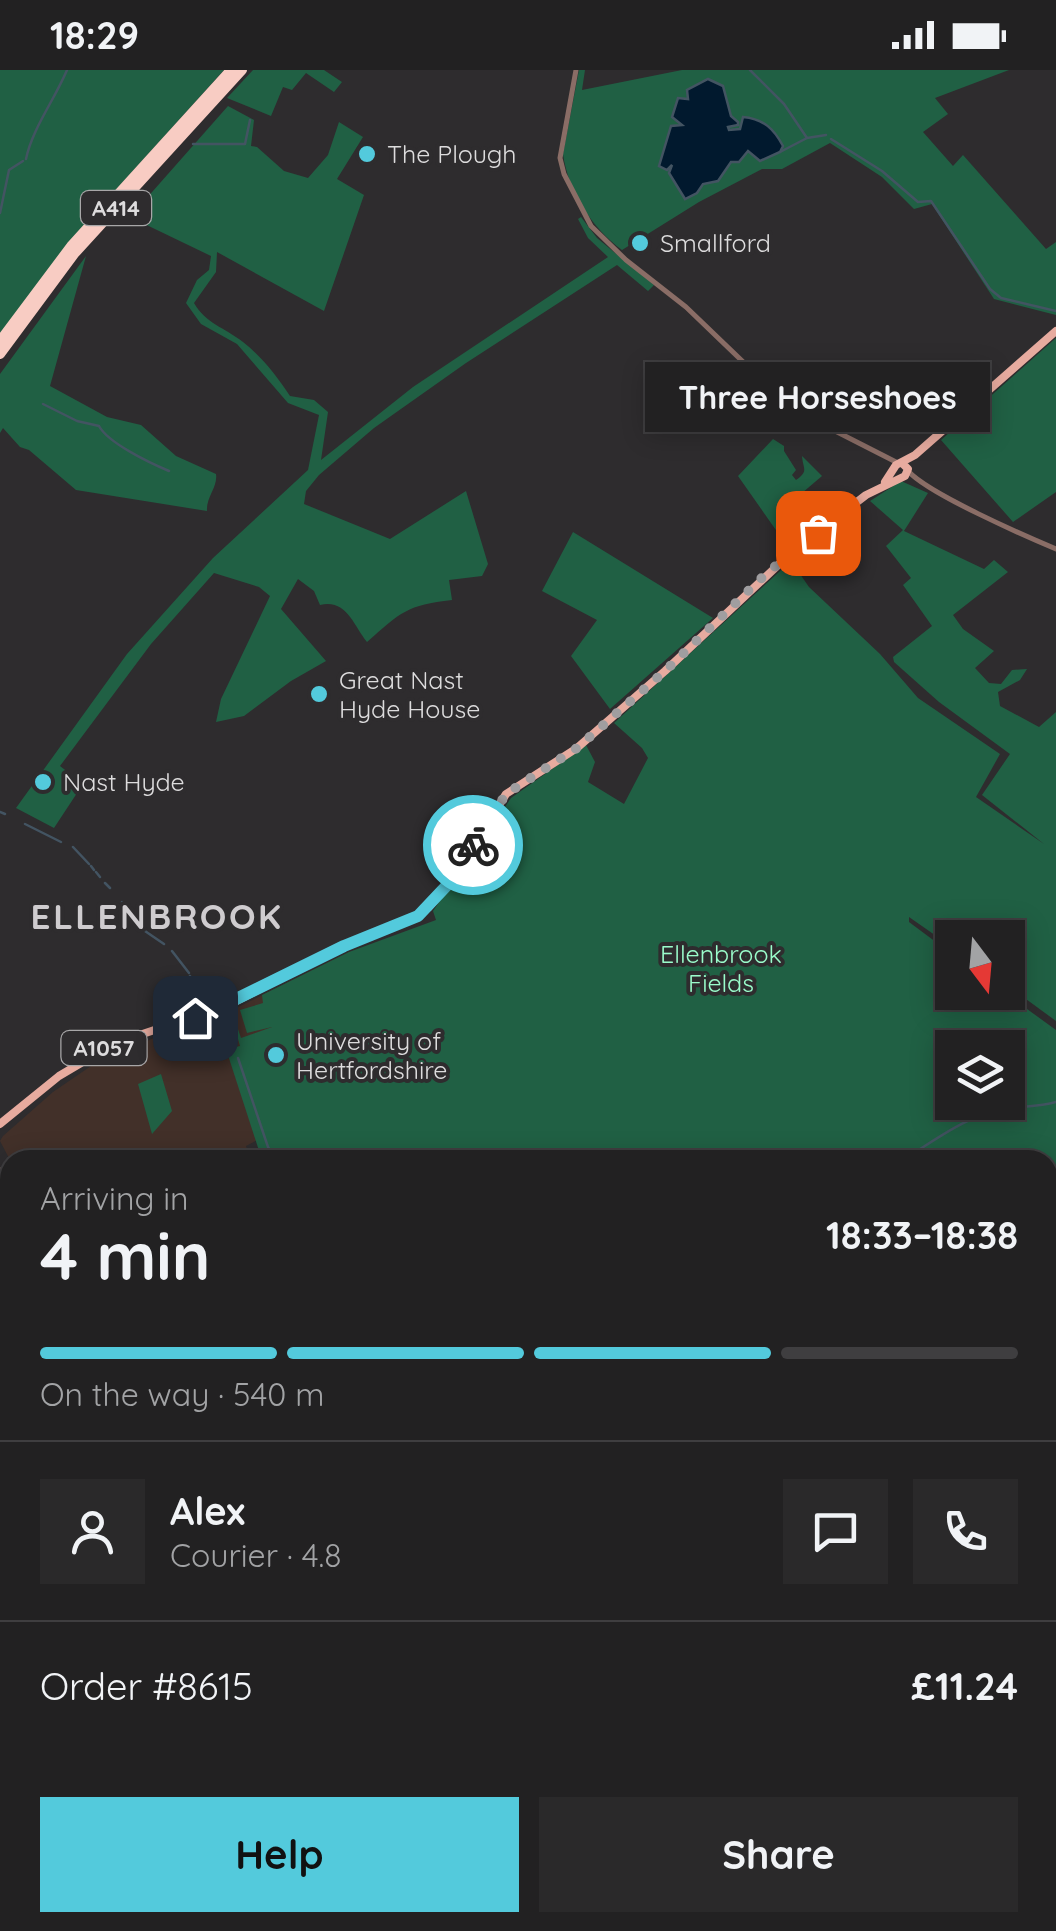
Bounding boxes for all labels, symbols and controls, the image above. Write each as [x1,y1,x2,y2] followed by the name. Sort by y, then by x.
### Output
[50,11,139,59] text: 18:29
[387,138,517,169] place label: The Plough
[356,143,378,165] marker: The Plough
[81,191,151,225] road number: A414
[660,227,771,258] place label: Smallford
[629,232,651,254] marker: Smallford
[646,363,990,433] callout: Three Horseshoes
[678,377,957,417] text: Three Horseshoes
[776,491,861,576] pin
[791,506,846,561] icon: bag
[339,664,480,724] place label: Great Nast Hyde House
[308,683,330,705] marker: Great Nast Hyde House
[63,766,185,797] place label: Nast Hyde
[32,771,54,793] marker: Nast Hyde
[423,795,523,895] courier
[446,818,501,873] icon: bike
[31,894,283,938] district label: ELLENBROOK
[935,920,1025,1010] north arrow
[935,920,1025,1120] map controls
[660,938,782,998] park label: Ellenbrook Fields
[153,976,238,1061] pin
[168,991,223,1046] icon: home
[296,1025,447,1085] place label: University of Hertfordshire
[935,1030,1025,1120] button: layers
[62,1031,146,1065] road number: A1057
[265,1044,287,1066] marker: University of Hertfordshire
[40,1178,189,1218] text: Arriving in
[826,1211,1018,1259] text: 18:33–18:38
[40,1215,210,1296] text: 4 min
[40,1374,324,1414] text: On the way · 540 m
[40,1479,145,1584] button: person
[783,1479,888,1584] button: chat
[913,1479,1018,1584] button: phone
[170,1487,245,1535] text: Alex
[170,1535,342,1575] text: Courier · 4.8
[40,1662,253,1710] text: Order #8615
[911,1662,1018,1710] text: £11.24
[40,1797,519,1912] button: Help
[539,1797,1018,1912] button: Share

